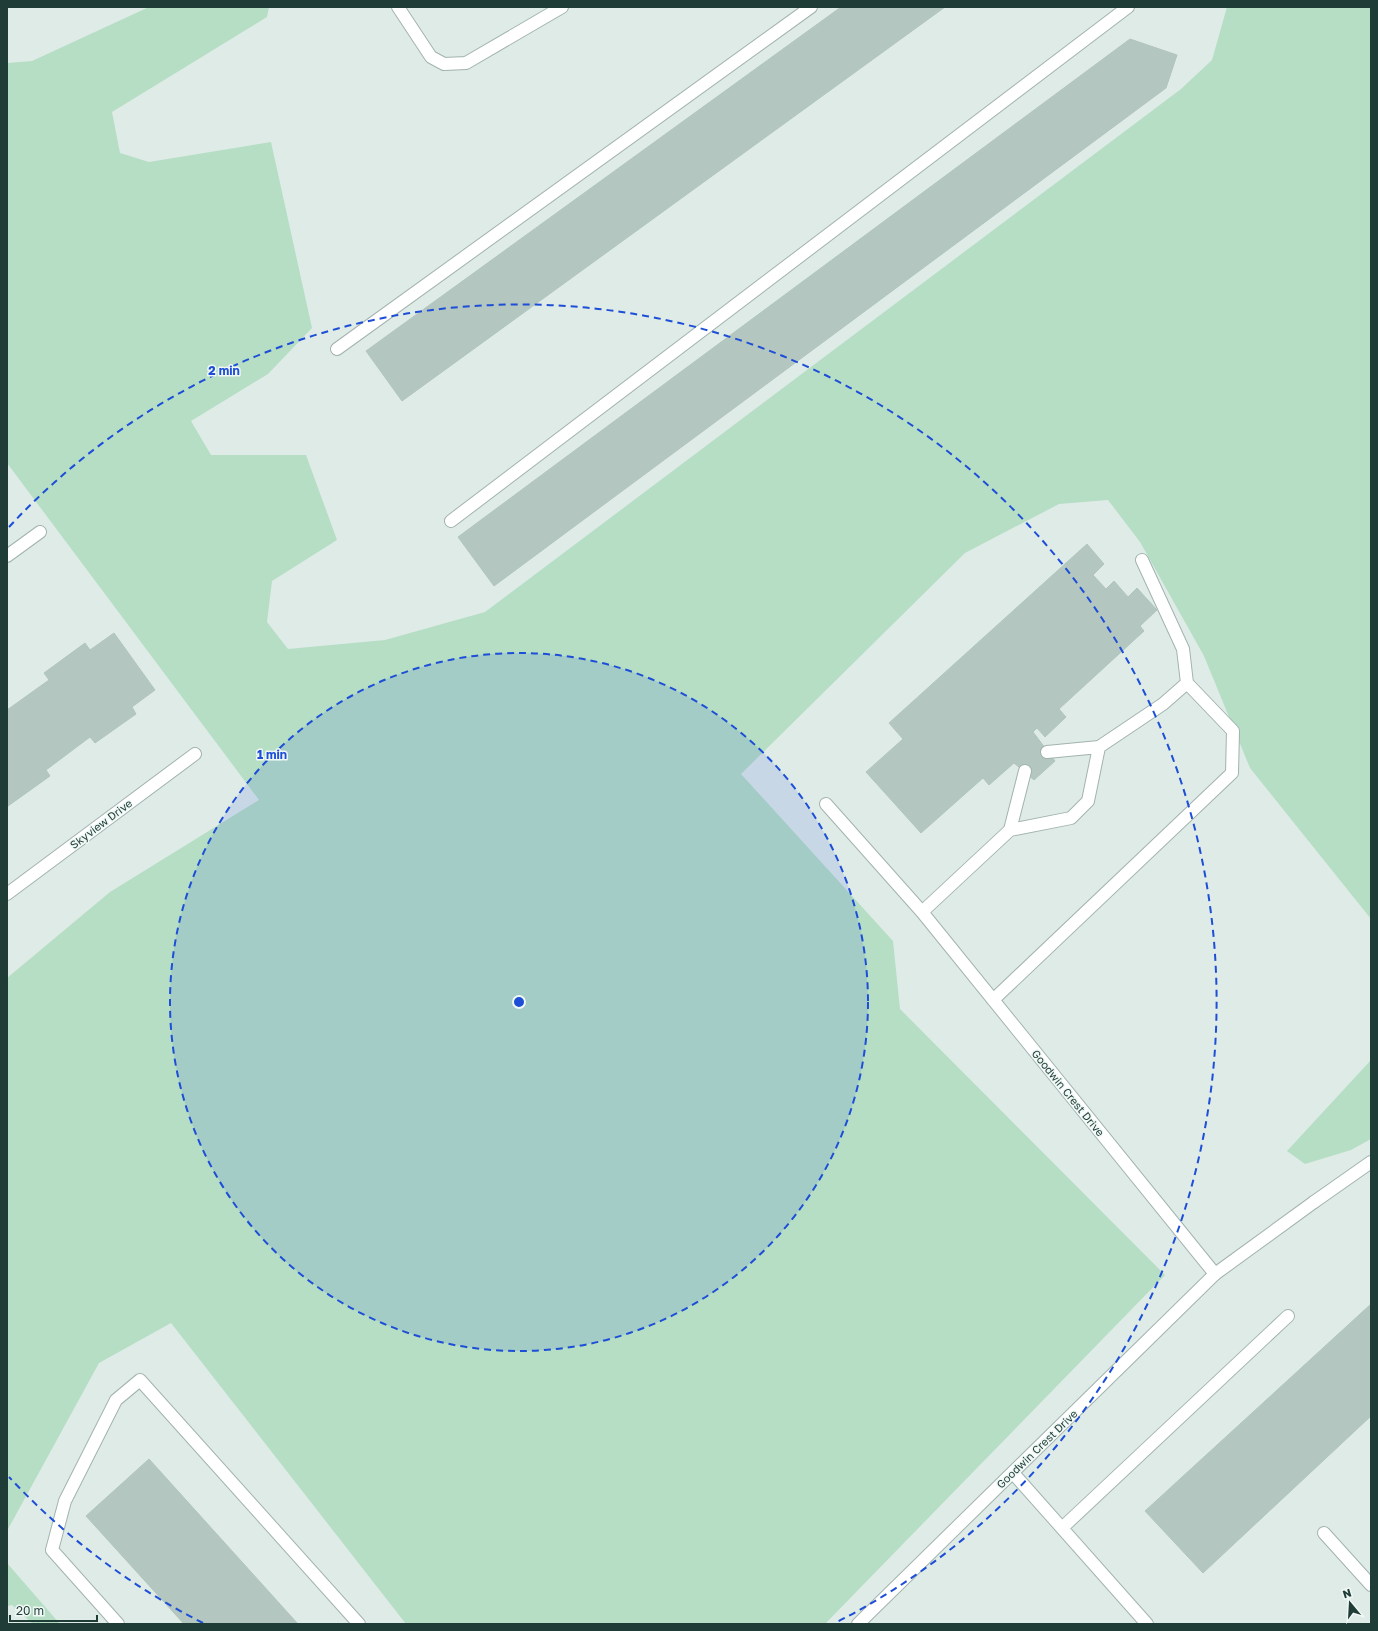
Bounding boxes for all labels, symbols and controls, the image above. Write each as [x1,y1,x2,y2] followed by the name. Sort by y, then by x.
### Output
[208,363,240,378] text: 2 min
[257,747,287,762] text: 1 min
[67,796,134,851] street label: Skyview Drive
[512,995,526,1009] centre of rings
[1030,1047,1107,1138] street label: Goodwin Crest Drive
[994,1407,1080,1491] street label: Goodwin Crest Drive
[1330,1583,1370,1623] north arrow
[1341,1586,1353,1600] text: N
[10,1597,97,1623] scale bar
[16,1603,44,1618] text: 20 m

